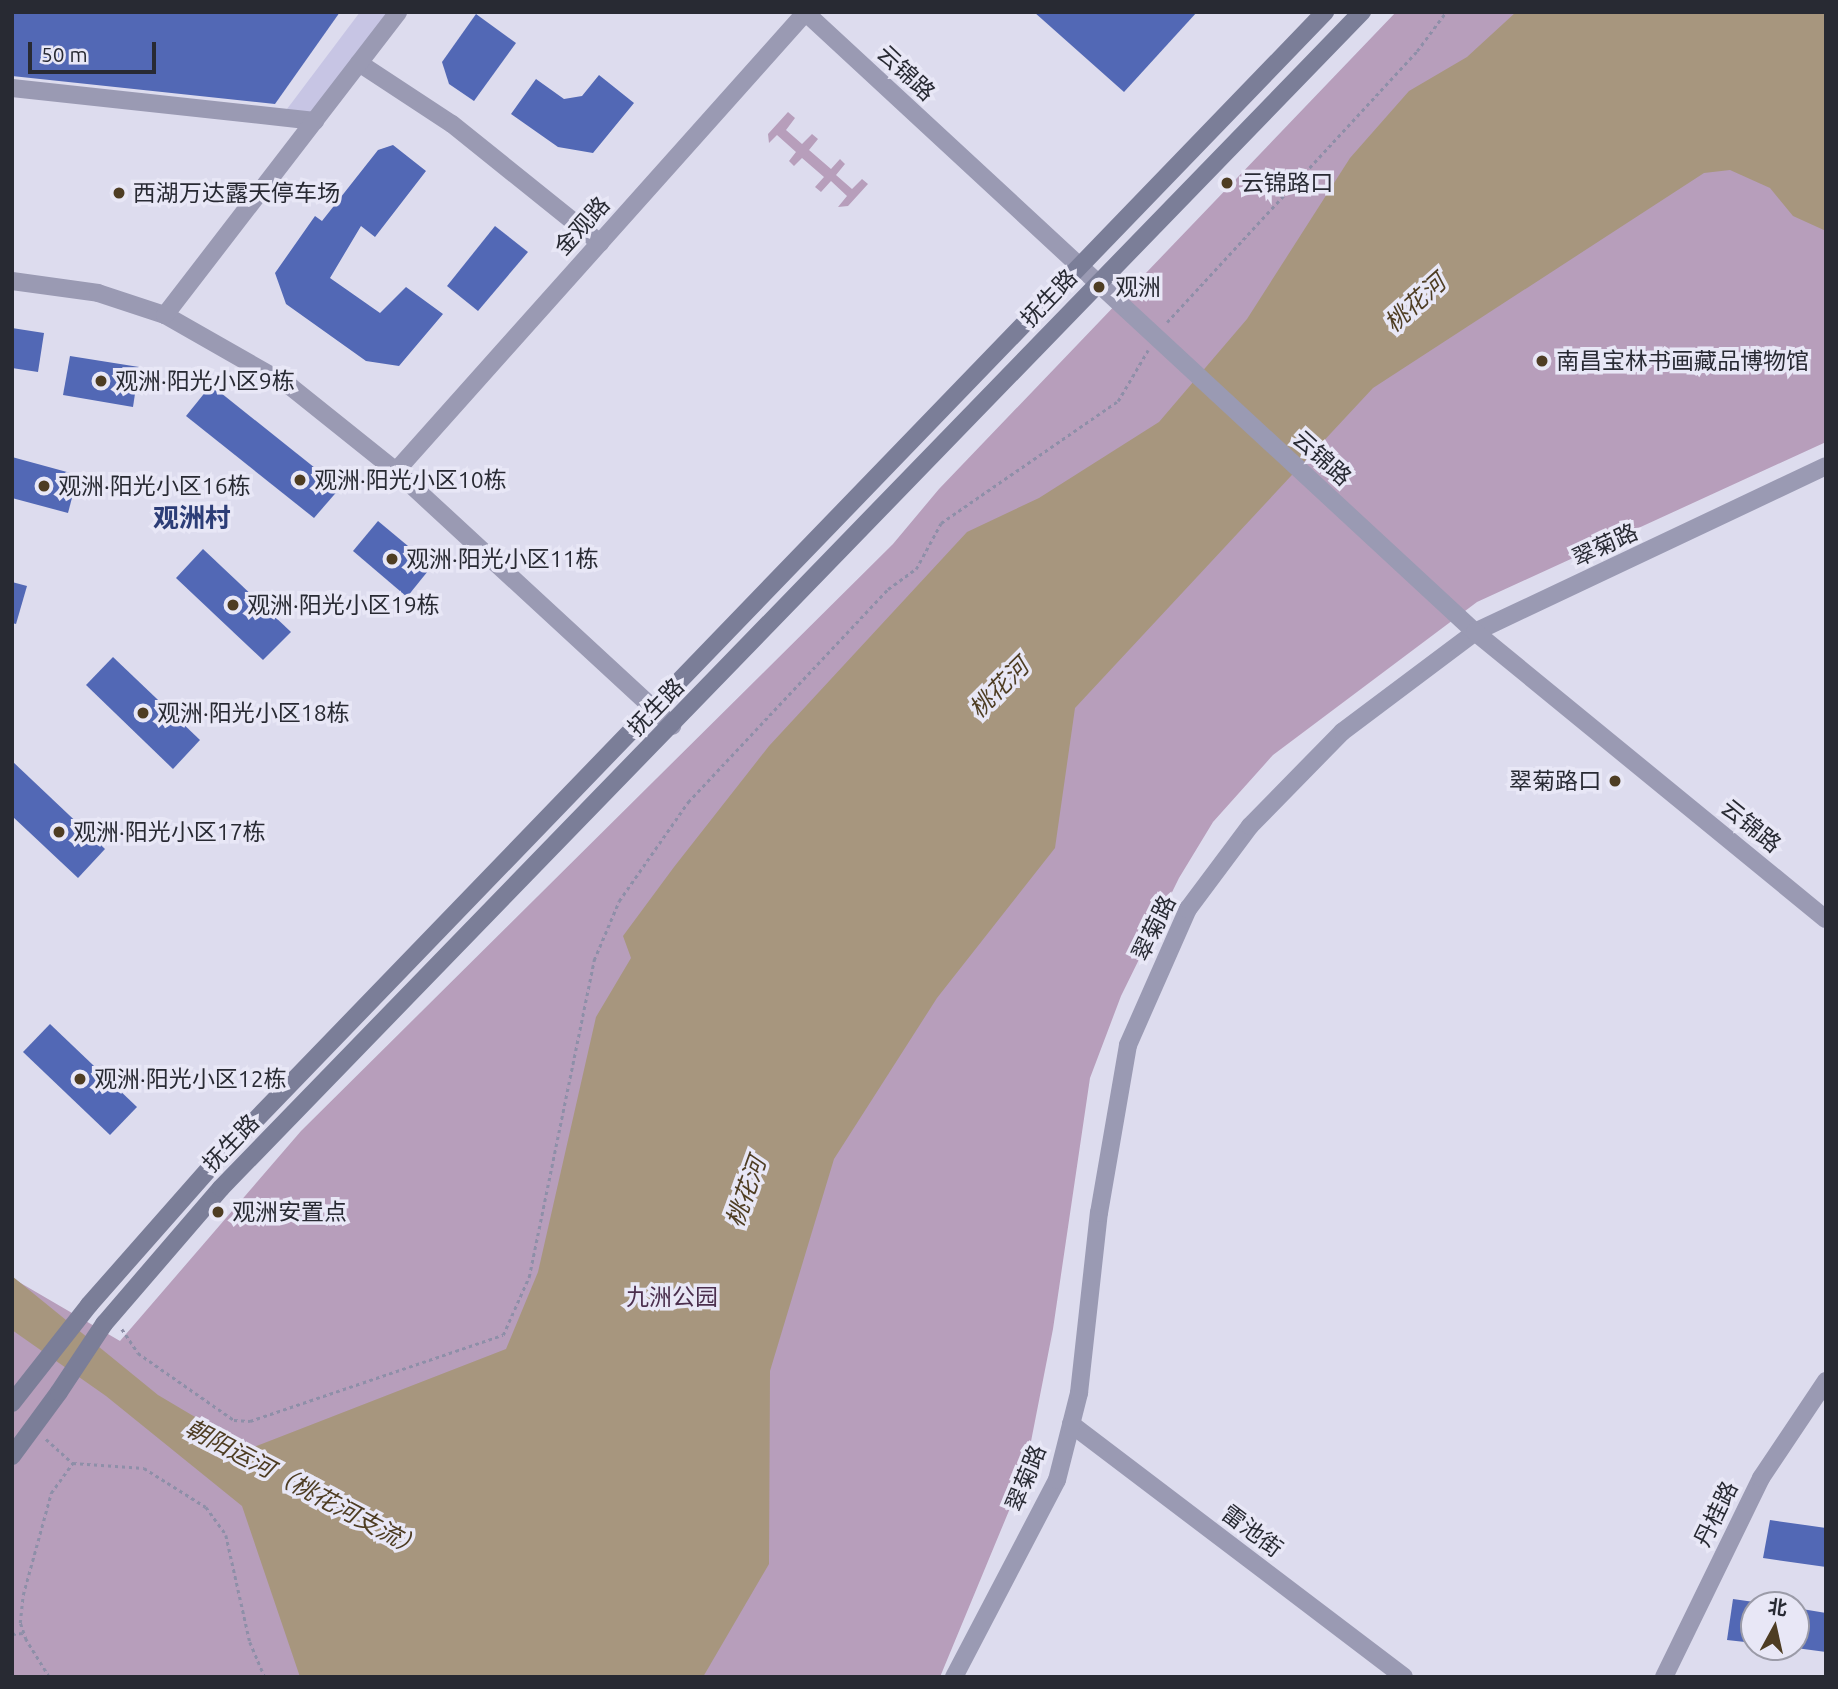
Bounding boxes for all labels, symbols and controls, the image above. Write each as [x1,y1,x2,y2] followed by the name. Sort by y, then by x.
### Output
[32,28,159,72] scale bar
[871,39,941,107] street label: 云锦路
[41,42,88,66] text: 50 m
[1241,169,1333,197] place label: 云锦路口
[1219,175,1235,191] marker: 云锦路口
[133,179,340,207] place label: 西湖万达露天停车场
[111,185,127,201] marker: 西湖万达露天停车场
[549,191,615,261] street label: 金观路
[1015,264,1083,332] street label: 抚生路
[1379,268,1451,338] water label: 桃花河
[1115,273,1161,301] place label: 观洲
[1089,277,1109,297] marker: 观洲
[1556,347,1809,375] place label: 南昌宝林书画藏品博物馆
[1534,353,1550,369] marker: 南昌宝林书画藏品博物馆
[115,367,295,395] place label: 观洲·阳光小区9栋
[93,373,109,389] marker: 观洲·阳光小区9栋
[1287,425,1357,491] street label: 云锦路
[314,466,507,494] place label: 观洲·阳光小区10栋
[58,472,251,500] place label: 观洲·阳光小区16栋
[292,472,308,488] marker: 观洲·阳光小区10栋
[36,478,52,494] marker: 观洲·阳光小区16栋
[153,502,231,534] district label: 观洲村
[1568,518,1642,572] street label: 翠菊路
[406,545,599,573] place label: 观洲·阳光小区11栋
[384,551,400,567] marker: 观洲·阳光小区11栋
[247,591,440,619] place label: 观洲·阳光小区19栋
[225,597,241,613] marker: 观洲·阳光小区19栋
[963,652,1035,724] water label: 桃花河
[622,673,690,741] street label: 抚生路
[157,699,350,727] place label: 观洲·阳光小区18栋
[135,705,151,721] marker: 观洲·阳光小区18栋
[1509,767,1601,795] place label: 翠菊路口
[1607,773,1623,789] marker: 翠菊路口
[1716,794,1786,858] street label: 云锦路
[73,818,266,846] place label: 观洲·阳光小区17栋
[51,824,67,840] marker: 观洲·阳光小区17栋
[1126,891,1182,965] street label: 翠菊路
[94,1065,287,1093] place label: 观洲·阳光小区12栋
[72,1071,88,1087] marker: 观洲·阳光小区12栋
[197,1109,265,1177] street label: 抚生路
[720,1153,772,1231] water label: 桃花河
[232,1198,347,1226] place label: 观洲安置点
[210,1204,226,1220] marker: 观洲安置点
[626,1283,718,1311] park label: 九洲公园
[181,1413,427,1563] water label: 朝阳运河（桃花河支流）
[1000,1441,1052,1515] street label: 翠菊路
[1688,1477,1744,1551] street label: 丹桂路
[1216,1499,1288,1563] street label: 雷池街
[1740,1591,1810,1661] north arrow
[1767,1595,1789,1619] text: 北

